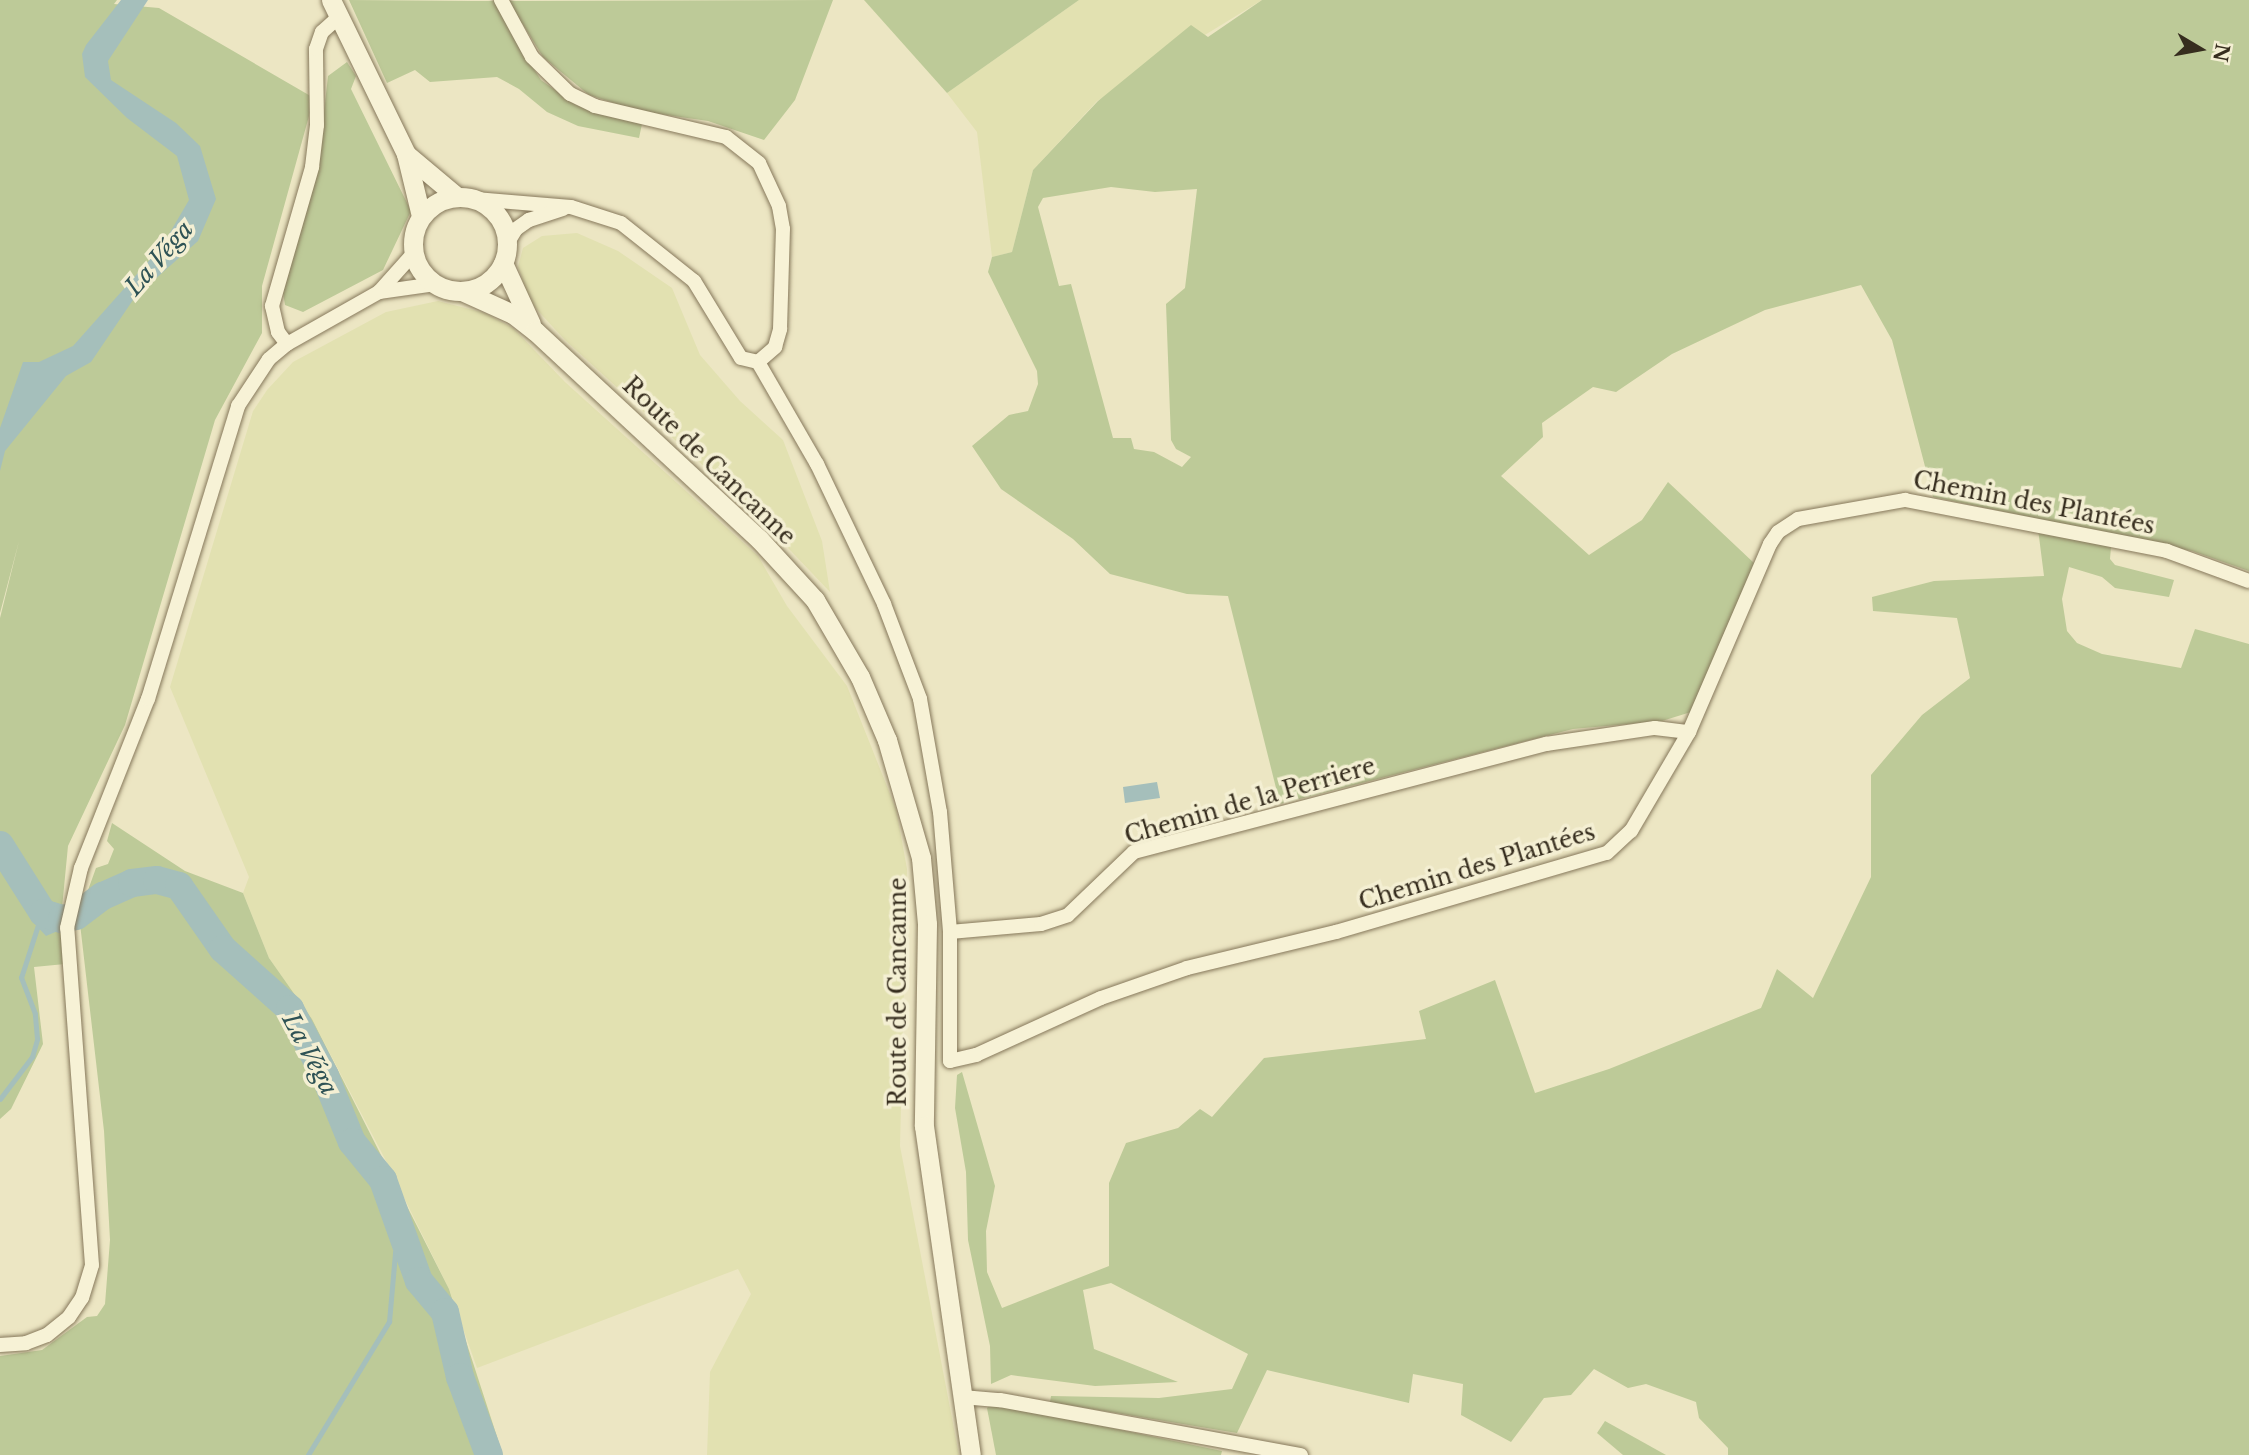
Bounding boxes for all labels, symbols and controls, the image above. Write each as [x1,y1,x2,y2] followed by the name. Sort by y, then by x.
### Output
[2165,14,2235,84] north arrow
[2208,42,2234,64] text: N
[119,215,199,301] water label: La Véga
[617,371,801,551] street label: Route de Cancanne
[1911,466,2157,540] street label: Chemin des Plantées
[1121,752,1379,850] street label: Chemin de la Perriere
[1356,818,1598,916] street label: Chemin des Plantées
[884,877,912,1107] street label: Route de Cancanne
[276,1008,344,1100] water label: La Véga

